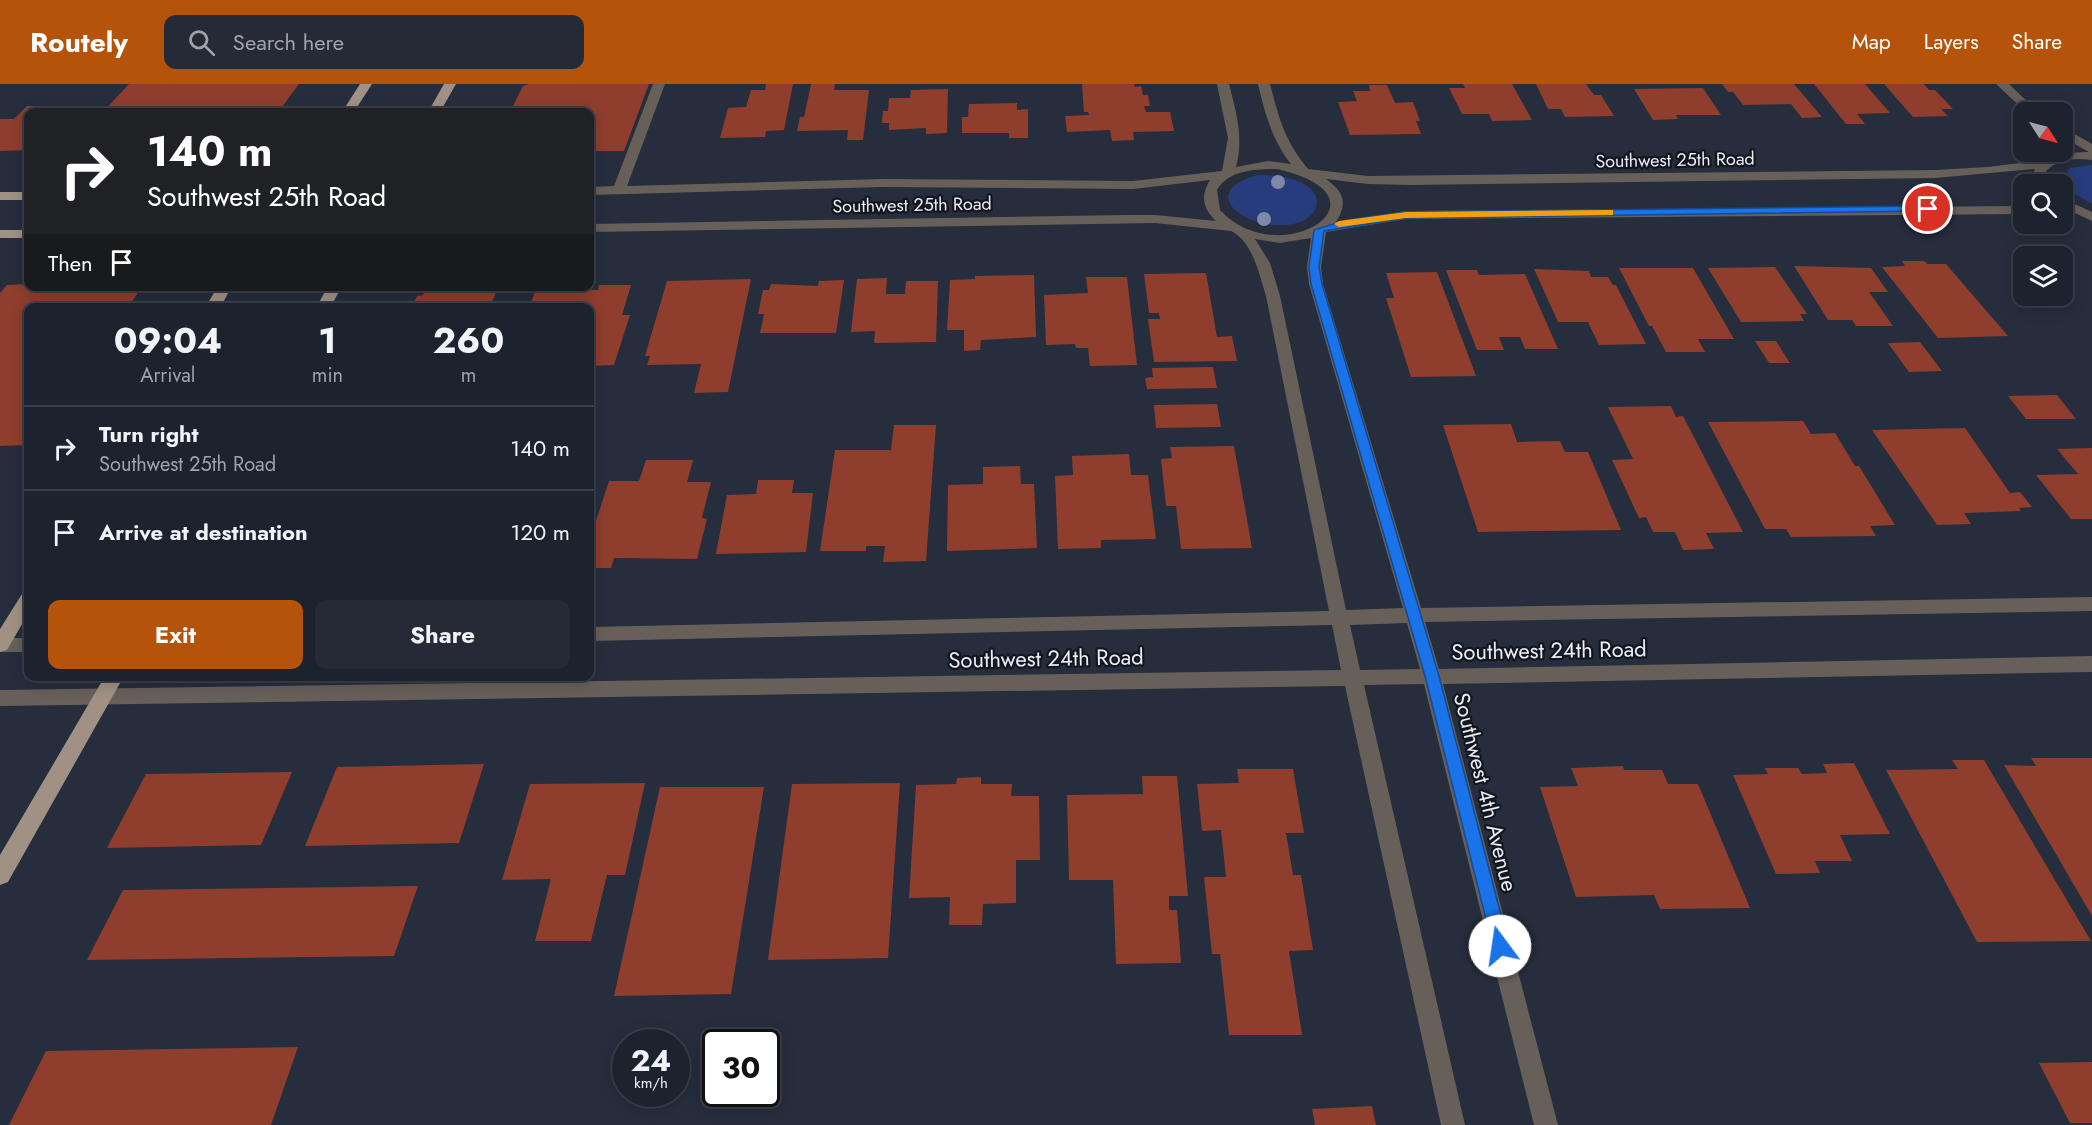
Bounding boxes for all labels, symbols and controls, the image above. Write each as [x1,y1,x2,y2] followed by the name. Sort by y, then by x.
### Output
[164,15,584,69] search box
[30,22,128,63] text: Routely
[185,26,218,59] icon: search
[233,26,344,58] text: Search here
[1852,27,1891,57] text: Map
[1924,27,1979,57] text: Layers
[2012,27,2062,57] text: Share
[2013,102,2073,162] north arrow
[2013,102,2073,306] map controls
[147,121,273,182] text: 140 m
[48,132,126,210] icon: right
[1595,146,1755,174] street label: Southwest 25th Road
[2013,174,2073,234] button: search
[147,177,386,216] text: Southwest 25th Road
[1902,183,1953,234] pin
[832,191,992,219] street label: Southwest 25th Road
[1911,192,1944,225] icon: arrive
[105,246,138,279] icon: arrive
[2013,246,2073,306] button: layers
[48,247,93,279] text: Then
[114,314,222,366] text: 09:04
[318,314,337,366] text: 1
[433,314,504,366] text: 260
[140,361,195,390] text: Arrival
[312,361,343,390] text: min
[461,361,476,390] text: m
[99,418,199,450] text: Turn right
[48,432,81,465] icon: right
[510,432,570,464] text: 140 m
[99,450,276,479] text: Southwest 25th Road
[48,516,81,549] icon: arrive
[99,516,308,548] text: Arrive at destination
[511,516,570,548] text: 120 m
[48,600,303,669] button: Exit
[315,600,570,669] button: Share
[1451,632,1647,668] street label: Southwest 24th Road
[948,640,1144,676] street label: Southwest 24th Road
[1446,689,1526,895] street label: Southwest 4th Avenue
[1468,914,1532,978] position arrow
[702,1029,780,1107] speed limit sign: 30
[631,1039,671,1082] text: 24
[634,1072,668,1094] text: km/h

